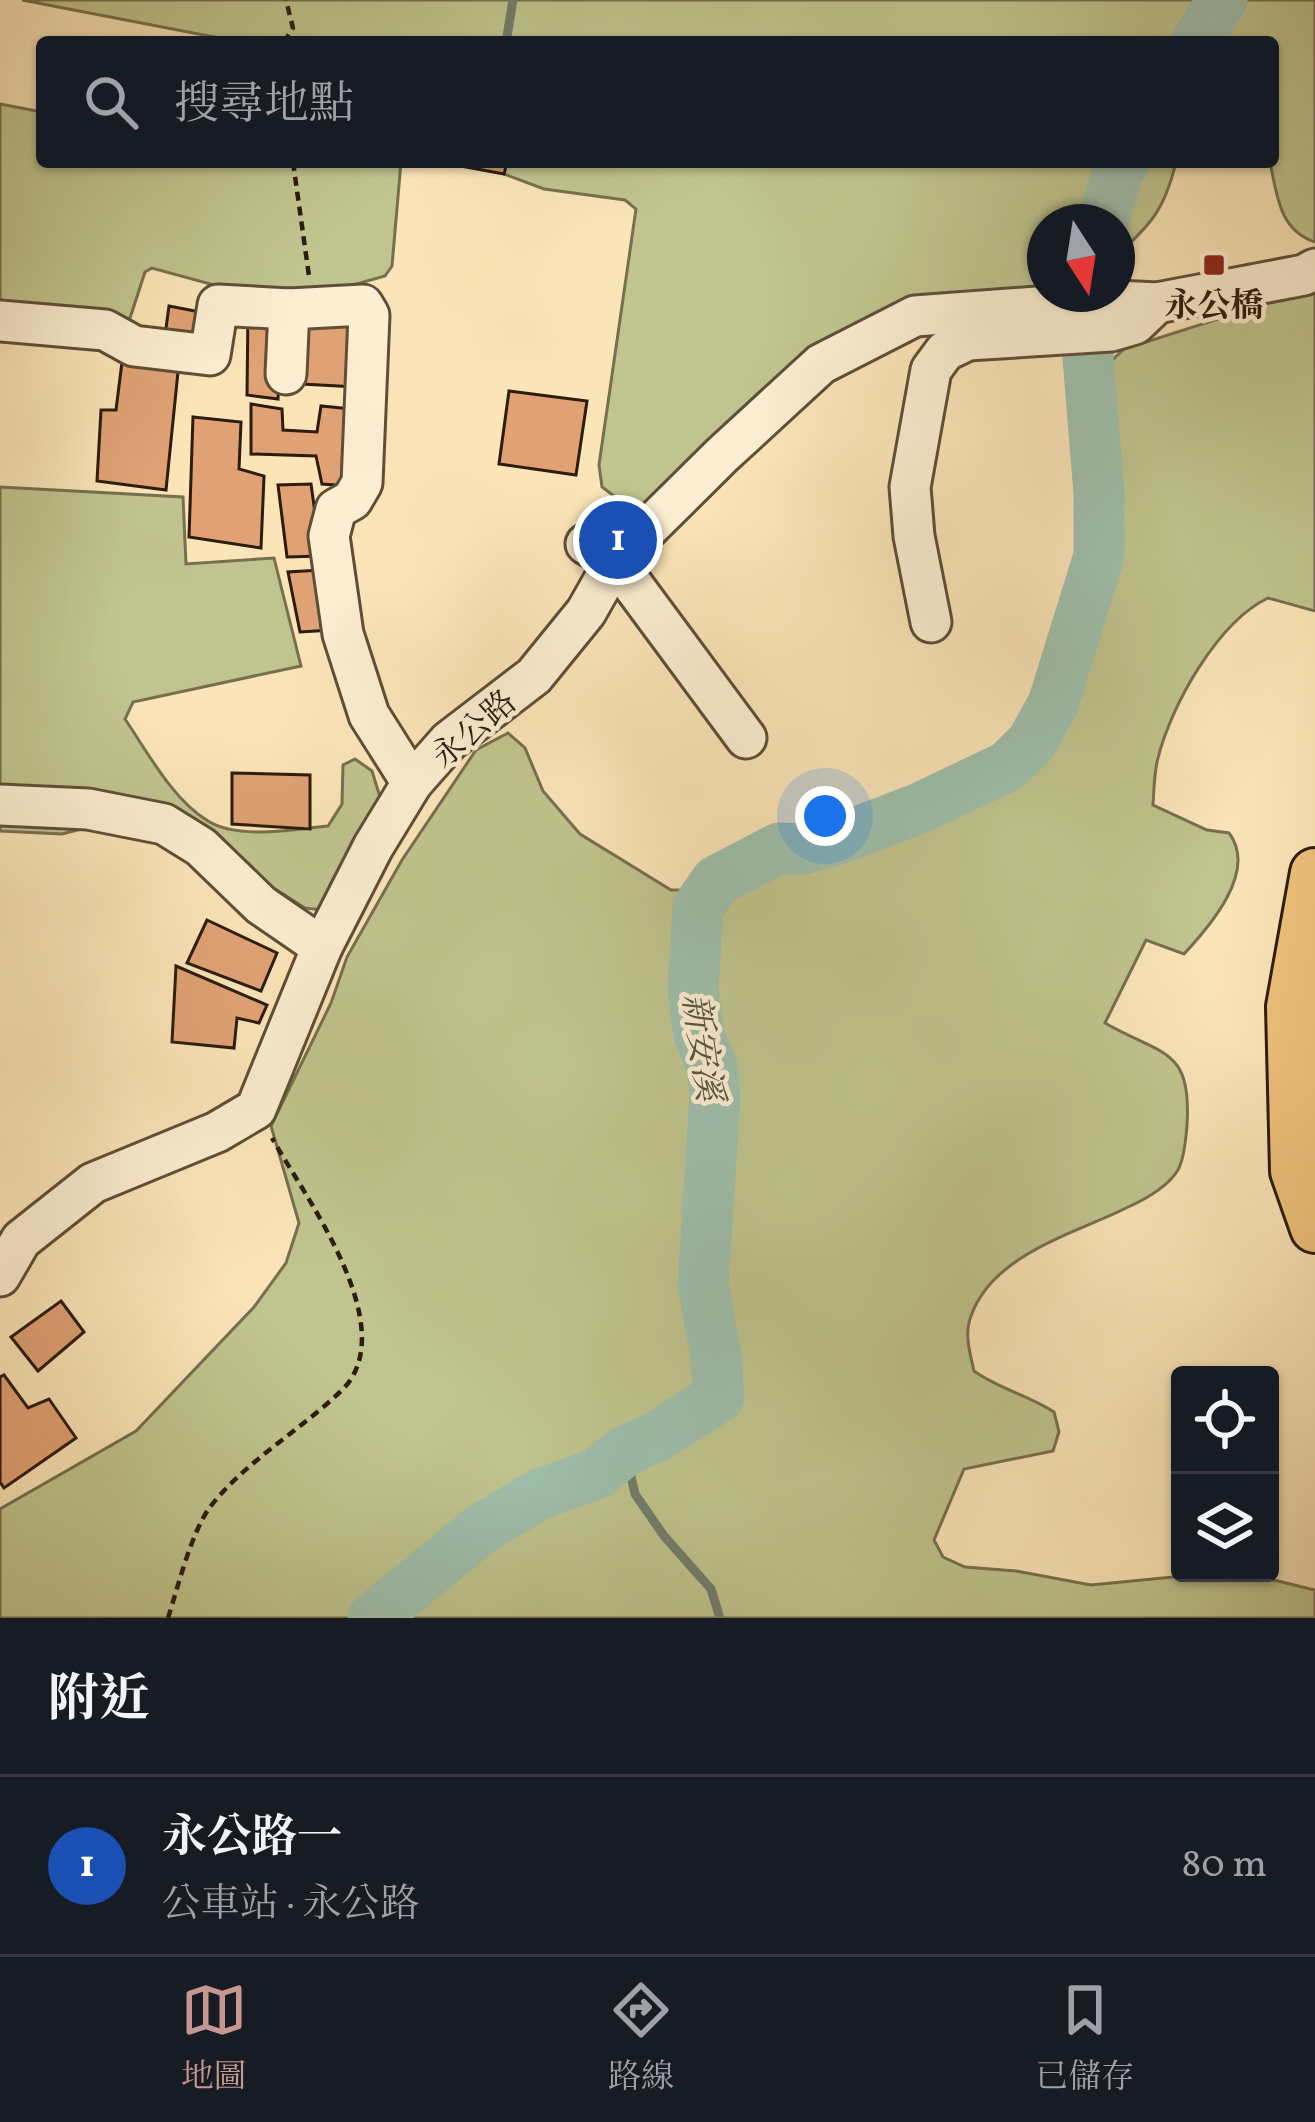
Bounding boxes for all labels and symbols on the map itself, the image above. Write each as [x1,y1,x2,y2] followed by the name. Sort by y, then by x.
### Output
[1027,204,1135,312] north arrow
[1201,252,1227,278] marker: 永公橋
[1165,285,1264,331] place label: 永公橋
[579,495,657,585] pin: 1
[423,681,528,781] street label: 永公路
[795,786,855,846] your location
[668,991,733,1108] water label: 新安溪

